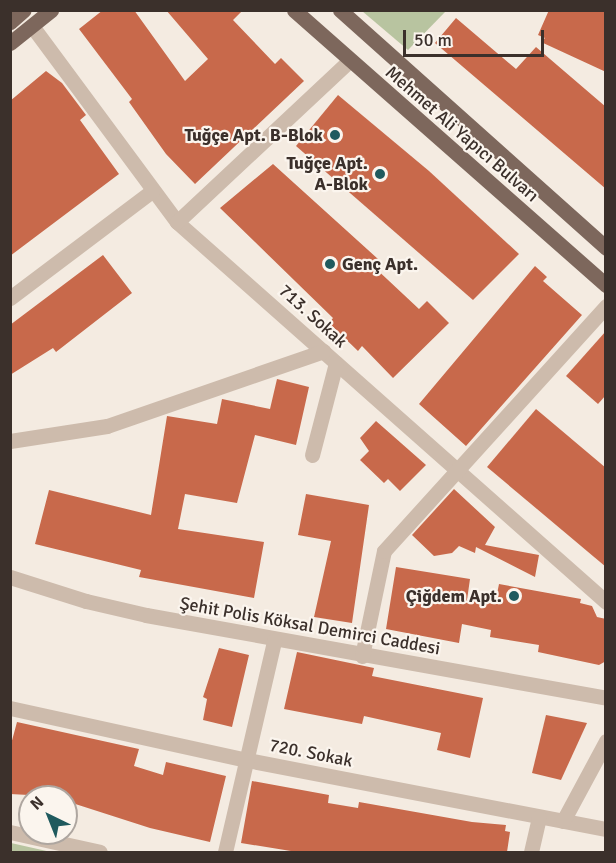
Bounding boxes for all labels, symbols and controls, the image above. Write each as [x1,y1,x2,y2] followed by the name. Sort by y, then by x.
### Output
[406,18,547,56] scale bar
[414,29,452,51] text: 50 m
[381,62,543,206] street label: Mehmet Ali Yapıcı Bulvarı
[184,124,323,146] place label: Tuğçe Apt. B-Blok
[328,128,342,142] marker: Tuğçe Apt. B-Blok
[287,153,368,195] place label: Tuğçe Apt. A-Blok
[373,167,387,181] marker: Tuğçe Apt. A-Blok
[342,253,418,275] place label: Genç Apt.
[323,257,337,271] marker: Genç Apt.
[274,280,352,352] street label: 713. Sokak
[406,585,502,607] place label: Çiğdem Apt.
[507,589,521,603] marker: Çiğdem Apt.
[178,592,442,660] street label: Şehit Polis Köksal Demirci Caddesi
[268,734,354,772] street label: 720. Sokak
[18,785,78,845] north arrow
[26,792,48,814] text: N

